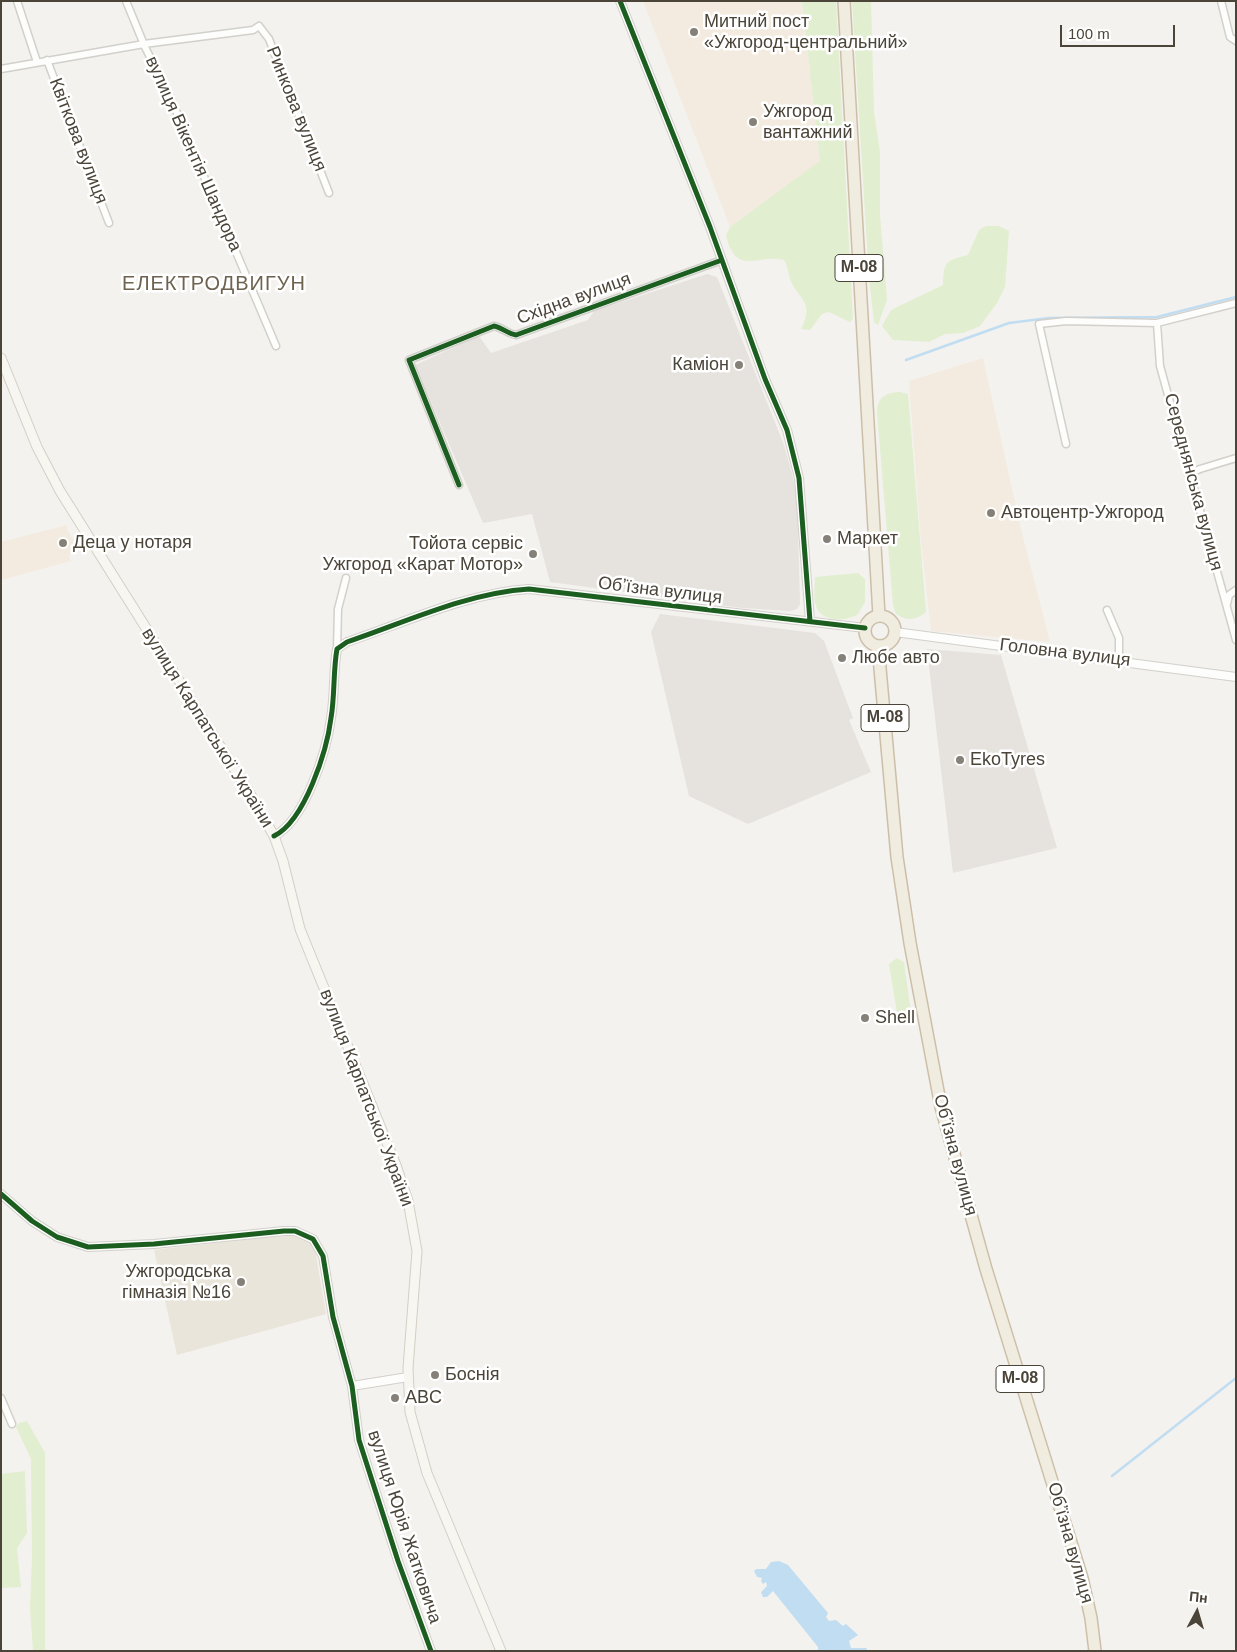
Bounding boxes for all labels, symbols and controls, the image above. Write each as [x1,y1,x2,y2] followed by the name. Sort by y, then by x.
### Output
[704,11,907,54] place label: Митний пост «Ужгород-центральний»
[1062,15,1177,47] scale bar
[1068,25,1110,42] text: 100 m
[688,26,700,38] marker: Митний пост «Ужгород-центральний»
[261,43,331,175] street label: Ринкова вулиця
[140,53,246,255] street label: вулиця Вікентія Шандора
[44,75,112,207] street label: Квіткова вулиця
[763,101,852,144] place label: Ужгород вантажний
[747,116,759,128] marker: Ужгород вантажний
[835,254,883,282] road number: М-08
[514,268,634,330] street label: Східна вулиця
[120,272,308,296] district label: ЕЛЕКТРОДВИГУН
[672,354,729,376] place label: Каміон
[733,359,745,371] marker: Каміон
[1159,391,1227,573] street label: Середнянська вулиця
[1001,502,1164,524] place label: Автоцентр-Ужгород
[985,507,997,519] marker: Автоцентр-Ужгород
[837,528,898,550] place label: Маркет
[73,532,192,554] place label: Деца у нотаря
[323,533,523,576] place label: Тойота сервіс Ужгород «Карат Мотор»
[821,533,833,545] marker: Маркет
[57,537,69,549] marker: Деца у нотаря
[527,548,539,560] marker: Тойота сервіс Ужгород «Карат Мотор»
[597,573,723,609] street label: Обʼїзна вулиця
[137,624,277,832] street label: вулиця Карпатської України
[998,634,1132,672] street label: Головна вулиця
[852,647,940,669] place label: Любе авто
[836,652,848,664] marker: Любе авто
[861,704,909,731] road number: М-08
[970,749,1045,771] place label: EkoTyres
[954,754,966,766] marker: EkoTyres
[314,986,418,1210] street label: вулиця Карпатської України
[875,1007,915,1029] place label: Shell
[859,1012,871,1024] marker: Shell
[928,1092,982,1218] street label: Обʼїзна вулиця
[122,1261,231,1304] place label: Ужгородська гімназія №16
[235,1276,247,1288] marker: Ужгородська гімназія №16
[445,1364,500,1386] place label: Боснія
[996,1366,1044,1392] road number: М-08
[429,1369,441,1381] marker: Боснія
[405,1387,442,1409] place label: ABC
[389,1392,401,1404] marker: ABC
[363,1428,445,1626] street label: вулиця Юрія Жатковича
[1042,1480,1098,1606] street label: Обʼїзна вулиця
[1172,1587,1222,1637] north arrow
[1189,1588,1209,1606] text: Пн

